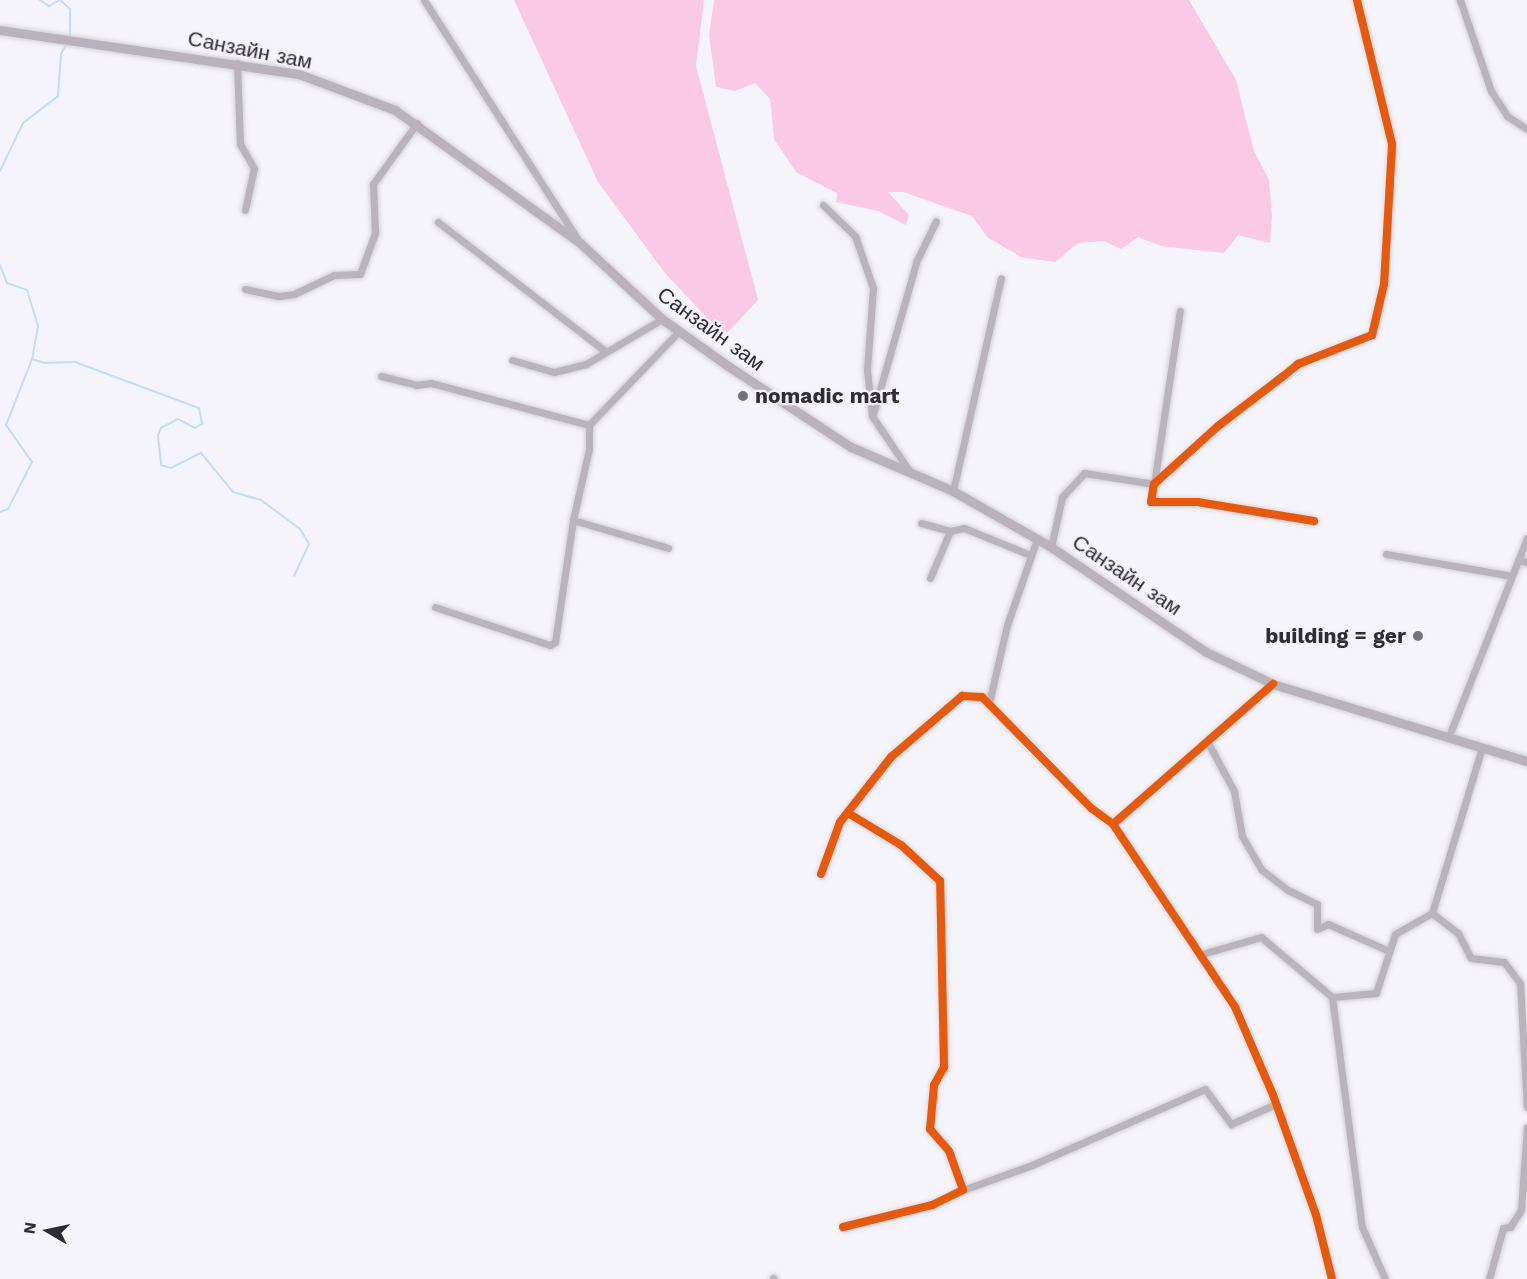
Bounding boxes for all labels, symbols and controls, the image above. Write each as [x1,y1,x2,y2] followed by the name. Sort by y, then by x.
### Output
[186,26,314,74] street label: Санзайн зам
[653,282,769,376] street label: Санзайн зам
[755,383,900,409] place label: nomadic mart
[736,389,750,403] marker: nomadic mart
[1068,529,1186,621] street label: Санзайн зам
[1265,623,1406,649] place label: building = ger
[1411,629,1425,643] marker: building = ger
[18,1201,78,1261] north arrow
[19,1221,40,1235] text: N

